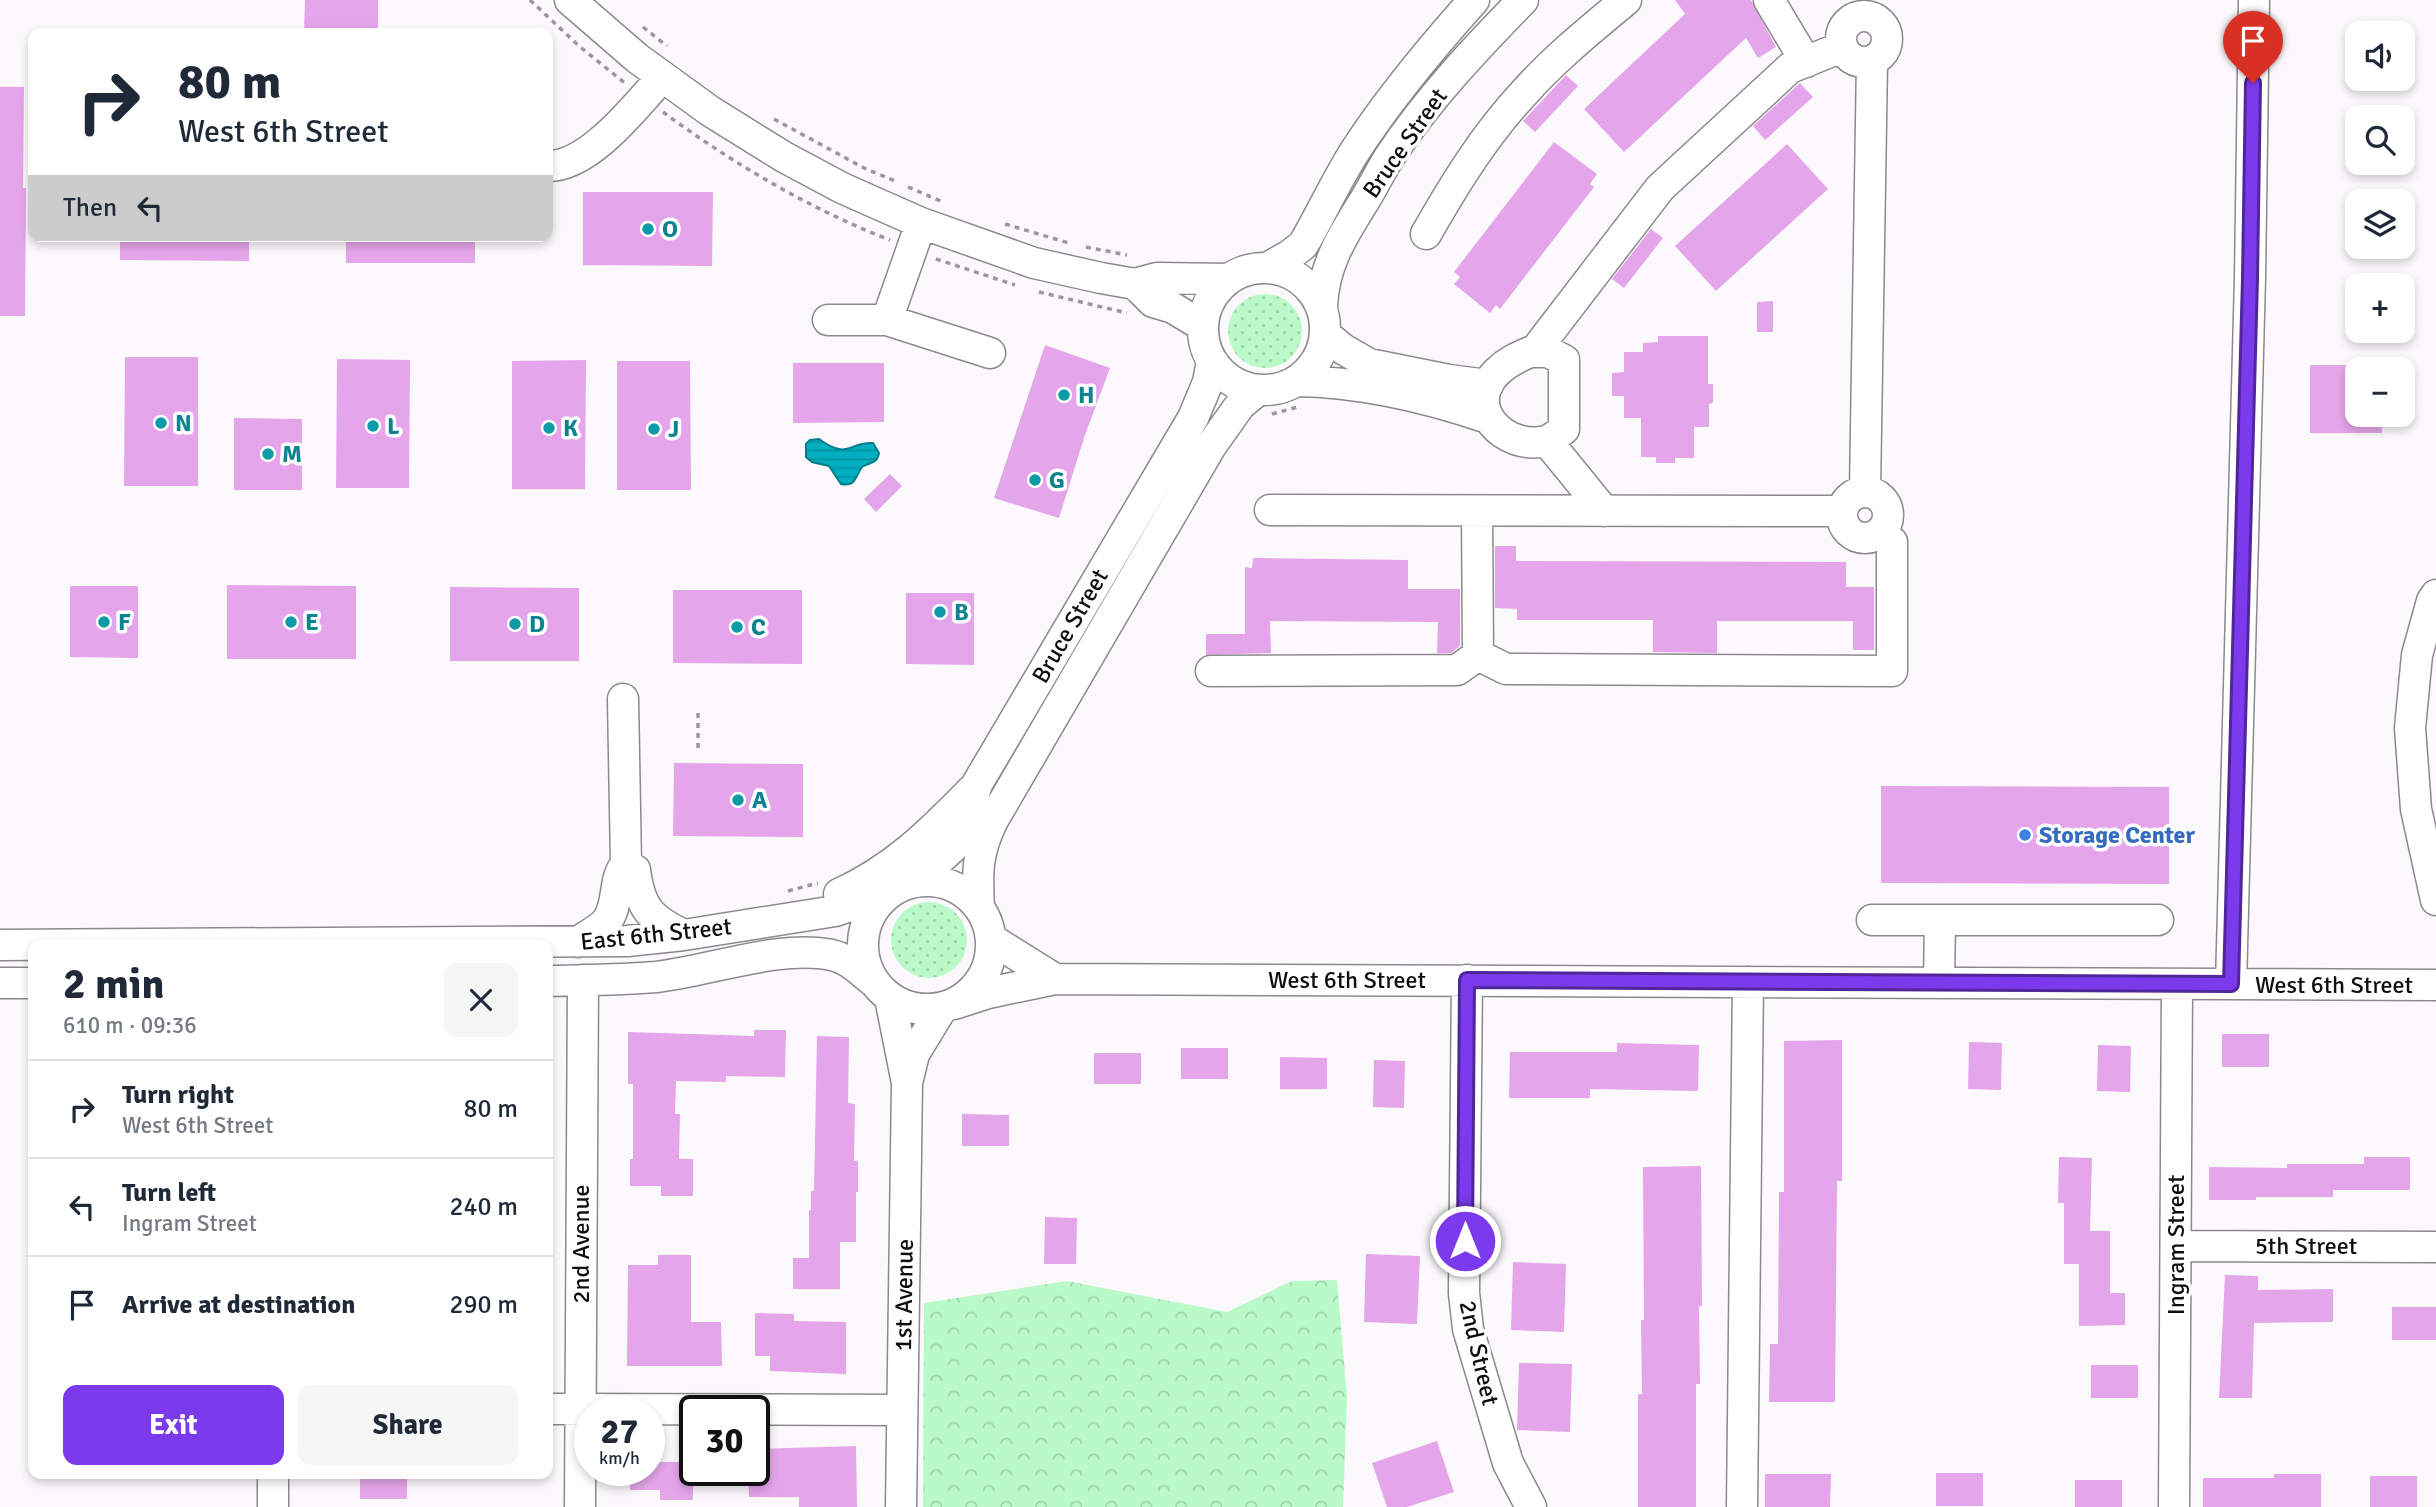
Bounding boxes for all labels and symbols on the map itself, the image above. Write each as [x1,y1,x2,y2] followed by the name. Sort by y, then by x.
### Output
[2223,11,2283,83] pin
[1356,82,1454,204] street label: Bruce Street
[662,214,678,244] place label: O
[640,221,656,237] marker: O
[1078,380,1094,410] place label: H
[1056,387,1072,403] marker: H
[175,408,192,438] place label: N
[387,411,400,441] place label: L
[563,413,578,443] place label: K
[668,414,679,444] place label: J
[153,415,169,431] marker: N
[365,418,381,434] marker: L
[541,420,557,436] marker: K
[646,421,662,437] marker: J
[282,439,302,469] place label: M
[260,446,276,462] marker: M
[1049,465,1065,495] place label: G
[1027,472,1043,488] marker: G
[1025,563,1115,689] street label: Bruce Street
[954,597,969,627] place label: B
[932,604,948,620] marker: B
[118,607,131,637] place label: F
[305,607,319,637] place label: E
[529,609,545,639] place label: D
[751,612,766,642] place label: C
[96,614,112,630] marker: F
[283,614,299,630] marker: E
[507,616,523,632] marker: D
[729,619,745,635] marker: C
[752,785,768,815] place label: A
[730,792,746,808] marker: A
[2039,820,2196,850] place label: Storage Center
[2017,827,2033,843] marker: Storage Center
[579,911,733,957] street label: East 6th Street
[1268,965,1426,995] street label: West 6th Street
[2255,970,2413,1000] street label: West 6th Street
[2161,1175,2191,1315] street label: Ingram Street
[566,1184,596,1304] street label: 2nd Avenue
[1428,1204,1502,1278] position arrow
[2255,1231,2357,1261] street label: 5th Street
[888,1239,920,1351] street label: 1st Avenue
[1452,1298,1506,1408] street label: 2nd Street
[679,1395,770,1486] speed limit sign: 30

